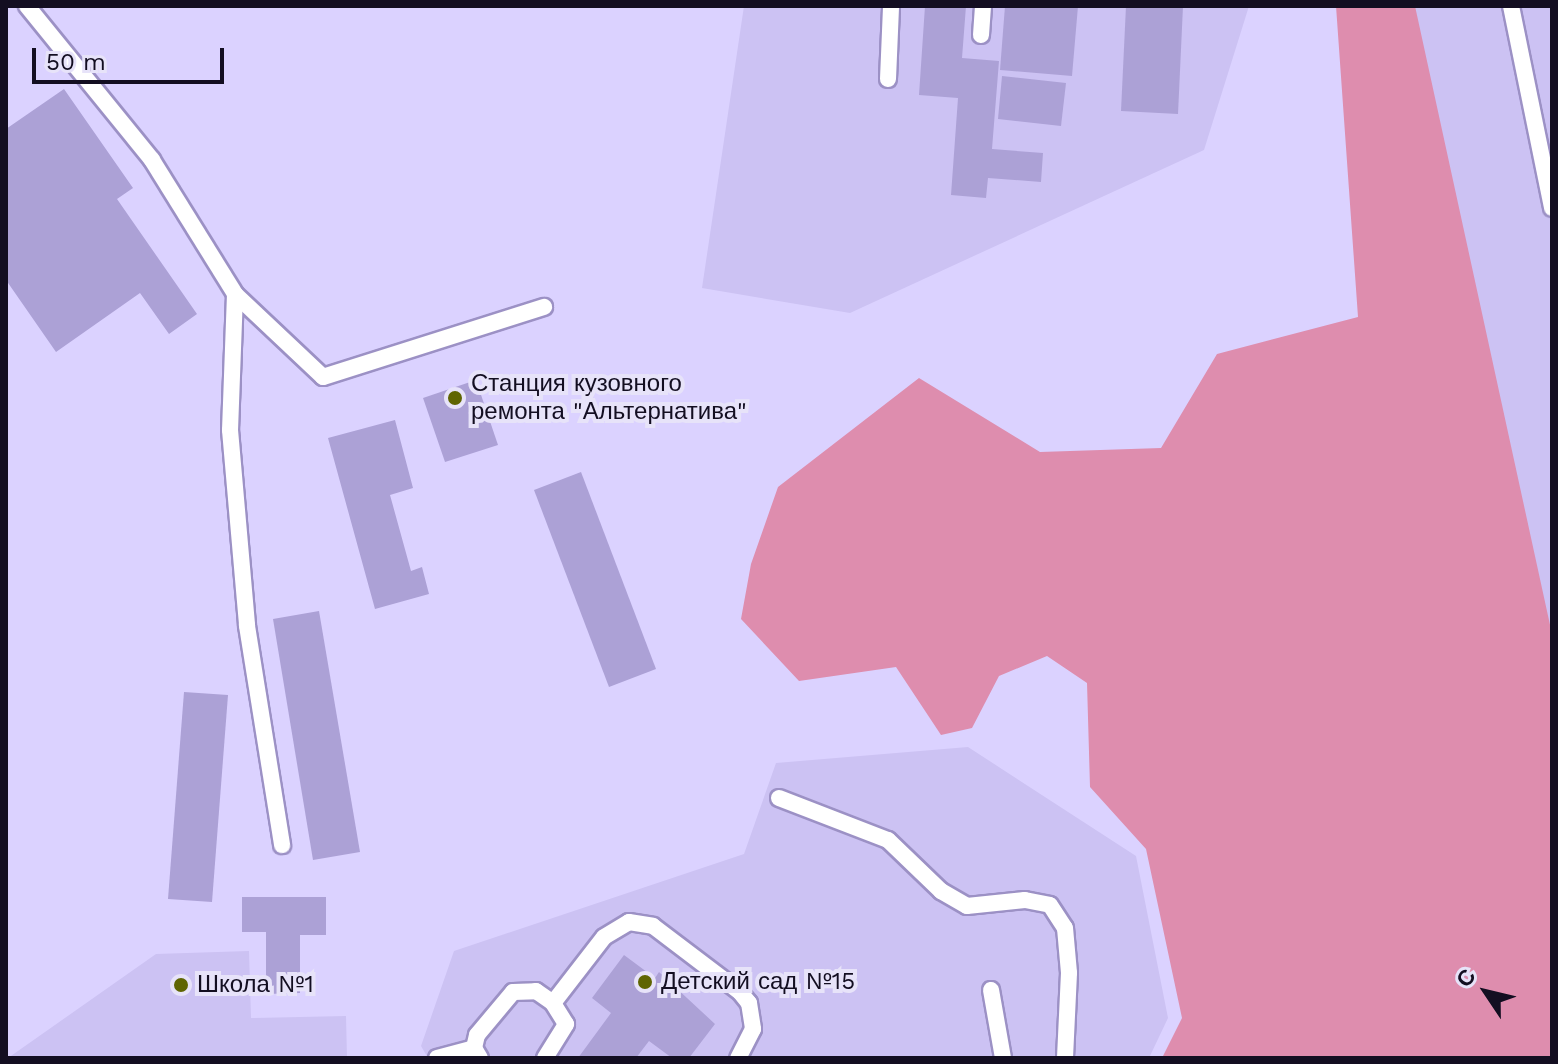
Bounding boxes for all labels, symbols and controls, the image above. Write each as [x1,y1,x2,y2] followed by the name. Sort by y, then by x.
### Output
[36,32,228,82] scale bar
[46,48,106,76] text: 50 m
[471,370,747,426] place label: Станция кузовного ремонта "Альтернатива"
[446,389,464,407] marker: Станция кузовного ремонта "Альтернатива"
[1446,952,1526,1032] north arrow
[1451,964,1481,992] text: С
[661,968,855,996] place label: Детский сад №15
[197,971,314,999] place label: Школа №1
[636,973,654,991] marker: Детский сад №15
[172,976,190,994] marker: Школа №1

